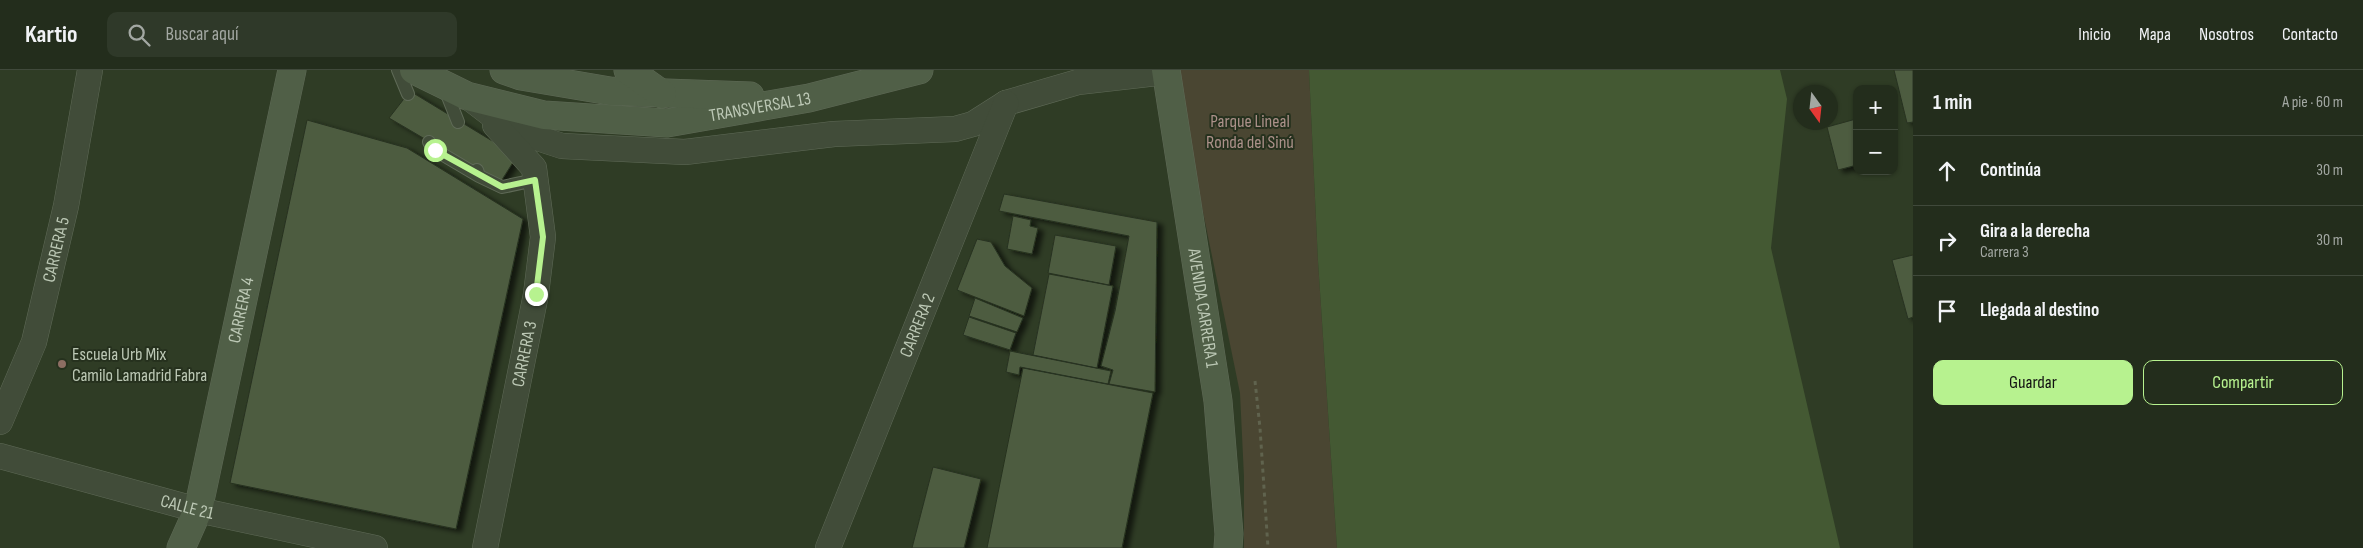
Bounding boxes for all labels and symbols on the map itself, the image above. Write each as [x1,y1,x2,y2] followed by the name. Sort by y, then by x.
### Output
[1793,85,1838,130] north arrow
[708,87,812,126] street label: TRANSVERSAL 13
[1206,111,1294,153] park label: Parque Lineal Ronda del Sinú
[424,139,447,162] route start
[38,215,74,284] street label: CARRERA 5
[1184,246,1223,370] street label: AVENIDA CARRERA 1
[223,275,258,345] street label: CARRERA 4
[525,283,548,306] route end
[895,290,939,360] street label: CARRERA 2
[507,319,541,389] street label: CARRERA 3
[72,344,207,386] place label: Escuela Urb Mix Camilo Lamadrid Fabra
[56,358,68,370] marker: Escuela Urb Mix Camilo Lamadrid Fabra
[158,490,216,524] street label: CALLE 21

